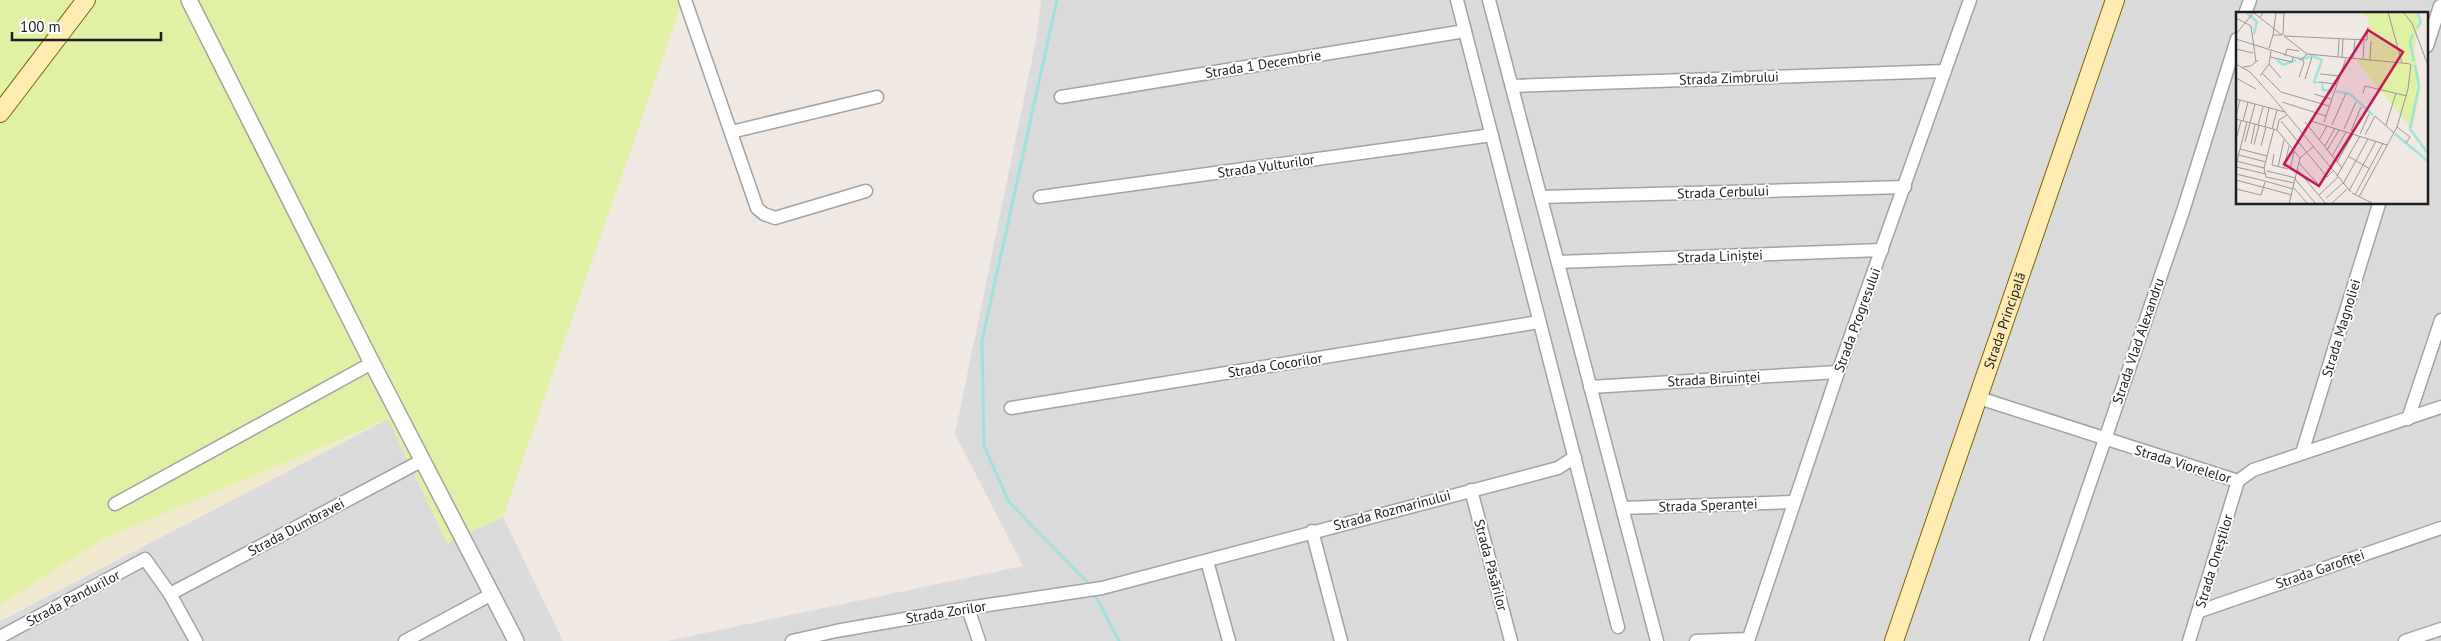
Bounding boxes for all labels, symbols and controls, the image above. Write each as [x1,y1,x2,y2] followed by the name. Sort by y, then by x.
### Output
[12,10,161,42] scale bar
[2236,12,2428,205] inset map
[20,17,61,36] text: 100 m
[1204,46,1322,82] street label: Strada 1 Decembrie
[1679,67,1779,89] street label: Strada Zimbrului
[1216,150,1316,182] street label: Strada Vulturilor
[1677,181,1769,203] street label: Strada Cerbului
[1677,246,1763,266] street label: Strada Liniștei
[1830,265,1884,375] street label: Strada Progresului
[1979,270,2030,371] street label: Strada Principală
[2108,276,2168,406] street label: Strada Vlad Alexandru
[2318,277,2364,379] street label: Strada Magnoliei
[1226,349,1324,381] street label: Strada Cocorilor
[1667,368,1761,390] street label: Strada Biruinței
[2132,441,2234,487] street label: Strada Viorelelor
[1331,486,1453,534] street label: Strada Rozmarinului
[245,494,347,560] street label: Strada Dumbravei
[1658,494,1758,516] street label: Strada Speranței
[2191,512,2237,610] street label: Strada Oneștilor
[1470,517,1512,613] street label: Strada Păsărilor
[2273,545,2367,593] street label: Strada Garofiței
[23,566,123,630] street label: Strada Pandurilor
[905,597,988,627] street label: Strada Zorilor

